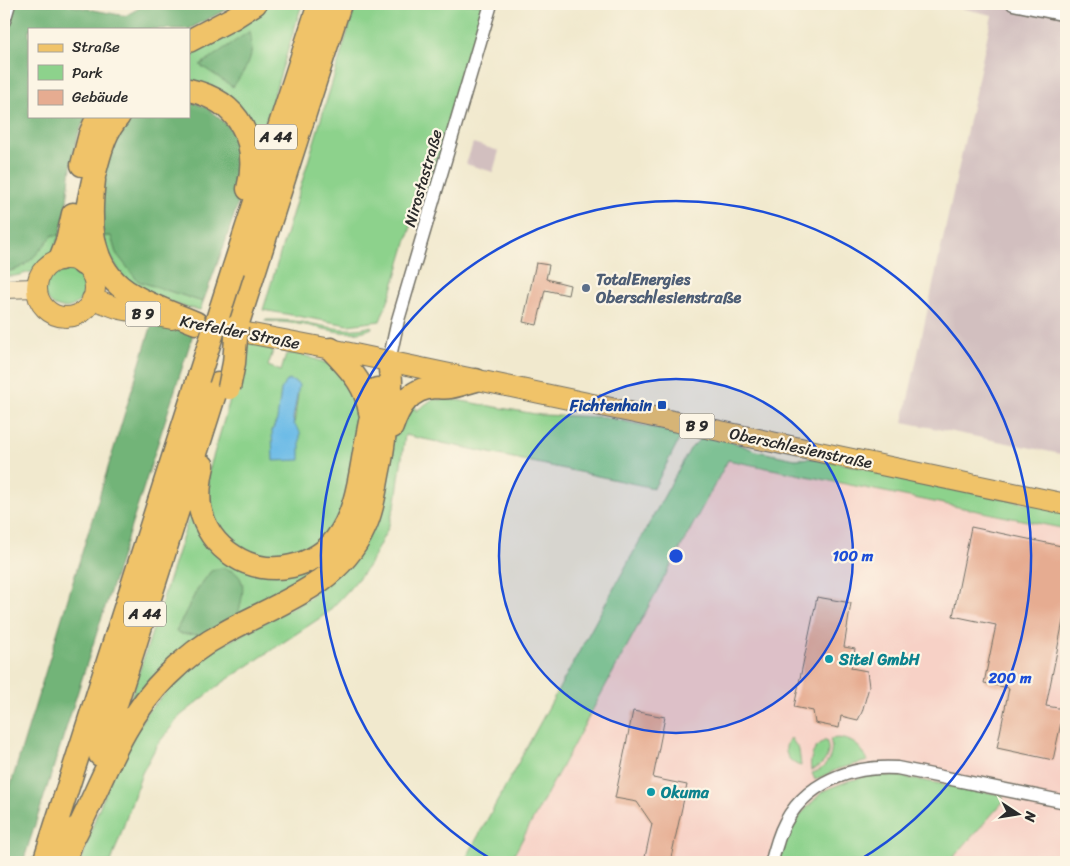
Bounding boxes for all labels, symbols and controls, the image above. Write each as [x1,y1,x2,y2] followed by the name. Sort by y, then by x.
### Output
[28,28,190,118] legend
[72,34,120,60] text: Straße
[72,60,103,86] text: Park
[72,84,128,110] text: Gebäude
[255,124,297,150] road number: A 44
[395,126,451,230] street label: Nirostastraße
[595,265,741,312] place label: TotalEnergies Oberschlesienstraße
[580,282,592,294] marker: TotalEnergies Oberschlesienstraße
[126,302,160,326] road number: B 9
[178,306,302,358] street label: Krefelder Straße
[569,391,652,420] place label: Fichtenhain
[656,399,668,411] marker: Fichtenhain
[680,414,714,438] road number: B 9
[727,419,875,477] street label: Oberschlesienstraße
[833,543,874,569] text: 100 m
[667,547,685,565] centre of rings
[124,602,166,626] road number: A 44
[838,645,920,674] place label: Sitel GmbH
[823,653,835,665] marker: Sitel GmbH
[987,665,1032,691] text: 200 m
[660,778,710,807] place label: Okuma
[645,786,657,798] marker: Okuma
[992,788,1042,838] north arrow
[1017,808,1044,824] text: N

